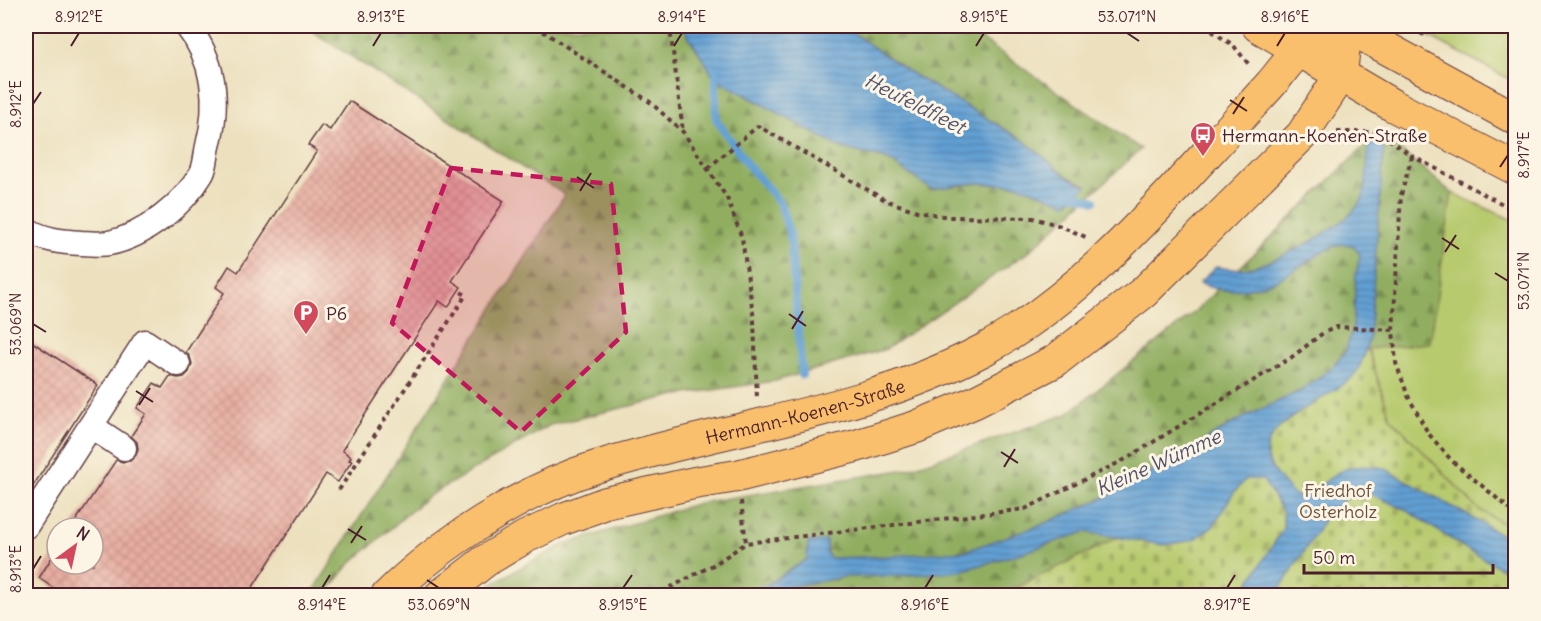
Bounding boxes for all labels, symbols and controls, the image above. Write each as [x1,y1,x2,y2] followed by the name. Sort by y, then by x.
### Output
[55,7,103,26] text: 8.912°E
[357,7,406,26] text: 8.913°E
[658,7,707,26] text: 8.914°E
[960,7,1009,26] text: 8.915°E
[1098,7,1156,26] text: 53.071°N
[1261,7,1310,26] text: 8.916°E
[861,67,971,140] water label: Heufeldfleet
[6,80,25,128] text: 8.912°E
[1188,120,1218,158] bus stop icon: Hermann-Koenen-Straße
[1222,124,1427,147] place label: Hermann-Koenen-Straße
[1514,131,1533,179] text: 8.917°E
[1514,252,1533,310] text: 53.071°N
[6,293,25,355] text: 53.069°N
[291,298,321,336] parking icon: P6
[326,302,347,325] place label: P6
[703,374,908,449] street label: Hermann-Koenen-Straße
[1091,423,1226,501] water label: Kleine Wümme
[1299,479,1377,523] park label: Friedhof Osterholz
[45,516,105,576] north arrow
[73,522,93,545] text: N
[1304,537,1493,575] scale bar
[6,544,25,593] text: 8.913°E
[1313,546,1355,569] text: 50 m
[298,595,347,614] text: 8.914°E
[408,595,470,614] text: 53.069°N
[599,595,648,614] text: 8.915°E
[901,595,950,614] text: 8.916°E
[1203,595,1251,614] text: 8.917°E

